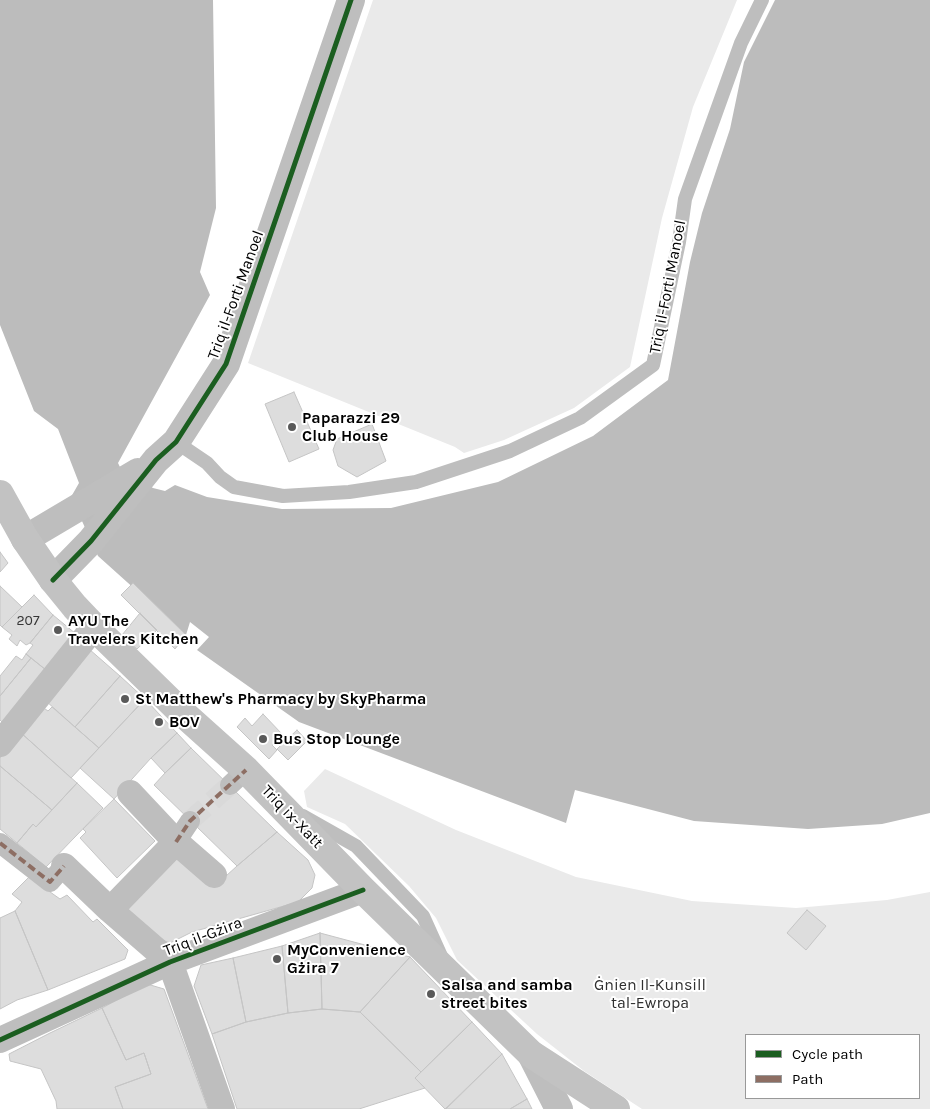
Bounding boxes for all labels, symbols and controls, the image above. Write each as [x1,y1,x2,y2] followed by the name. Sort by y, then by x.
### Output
[646,218,690,356] street label: Triq il-Forti Manoel
[204,228,268,362] street label: Triq il-Forti Manoel
[302,408,400,446] place label: Paparazzi 29 Club House
[286,421,298,433] marker: Paparazzi 29 Club House
[68,611,199,649] place label: AYU The Travelers Kitchen
[17,613,39,629] house number: 207
[52,624,64,636] marker: AYU The Travelers Kitchen
[135,689,426,709] place label: St Matthew's Pharmacy by SkyPharma
[119,693,131,705] marker: St Matthew's Pharmacy by SkyPharma
[169,712,200,732] place label: BOV
[153,716,165,728] marker: BOV
[273,729,400,749] place label: Bus Stop Lounge
[257,733,269,745] marker: Bus Stop Lounge
[257,781,327,853] street label: Triq ix-Xatt
[161,913,245,961] street label: Triq il-Gżira
[287,940,406,978] place label: MyConvenience Gżira 7
[271,953,283,965] marker: MyConvenience Gżira 7
[441,975,573,1013] place label: Salsa and samba street bites
[594,975,706,1013] park label: Ġnien Il-Kunsill tal-Ewropa
[425,988,437,1000] marker: Salsa and samba street bites
[745,1034,920,1099] legend
[792,1045,863,1063] text: Cycle path
[792,1070,823,1088] text: Path

